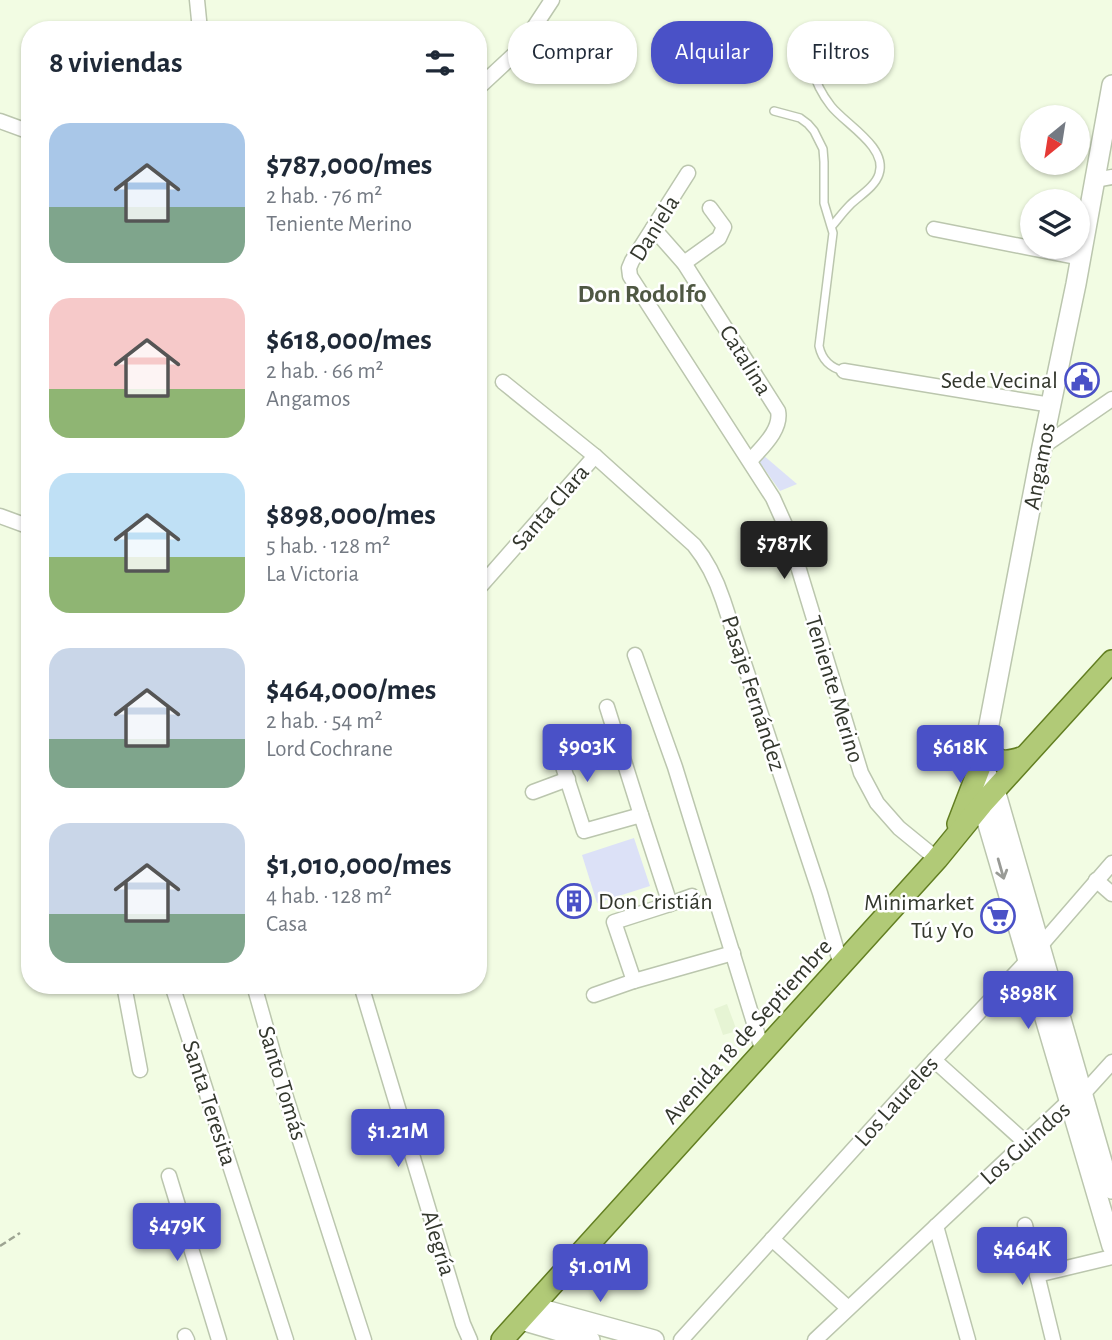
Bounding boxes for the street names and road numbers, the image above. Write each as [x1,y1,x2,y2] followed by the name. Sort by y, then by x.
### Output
[625,191,684,266] street label: Daniela
[714,321,776,400] street label: Catalina
[1020,421,1060,512] street label: Angamos
[507,460,594,555] street label: Santa Clara
[717,613,789,774] street label: Pasaje Fernández
[800,613,868,766] street label: Teniente Merino
[659,935,837,1129] street label: Avenida 18 de Septiembre
[253,1023,311,1143] street label: Santo Tomás
[178,1038,241,1169] street label: Santa Teresita
[850,1052,943,1151] street label: Los Laureles
[976,1097,1075,1190] street label: Los Guindos
[417,1208,459,1279] street label: Alegría

